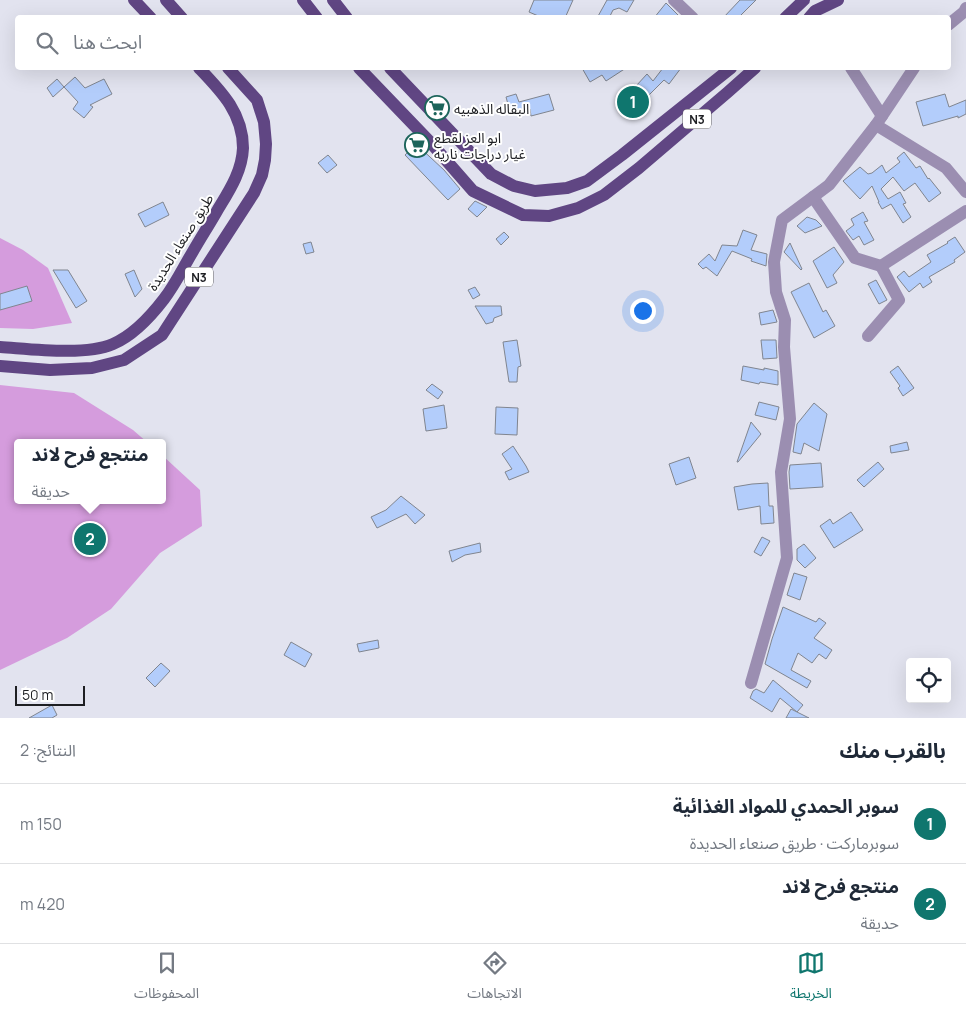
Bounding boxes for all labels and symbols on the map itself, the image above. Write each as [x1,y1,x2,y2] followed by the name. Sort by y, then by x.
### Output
[617,83,649,121] pin: 1
[424,95,450,121] supermarket icon: البقاله الذهبيه
[454,99,529,118] place label: البقاله الذهبيه
[683,110,711,128] road number: N3
[434,128,526,163] place label: ابو العز لقطع غيار دراجات ناريه
[404,132,430,158] supermarket icon: ابو العز لقطع غيار دراجات ناريه
[143,190,218,295] street label: طريق صنعاء الحديدة
[185,268,213,286] road number: N3
[630,298,656,324] your location
[74,520,106,558] pin: 2
[15,683,85,706] scale bar

